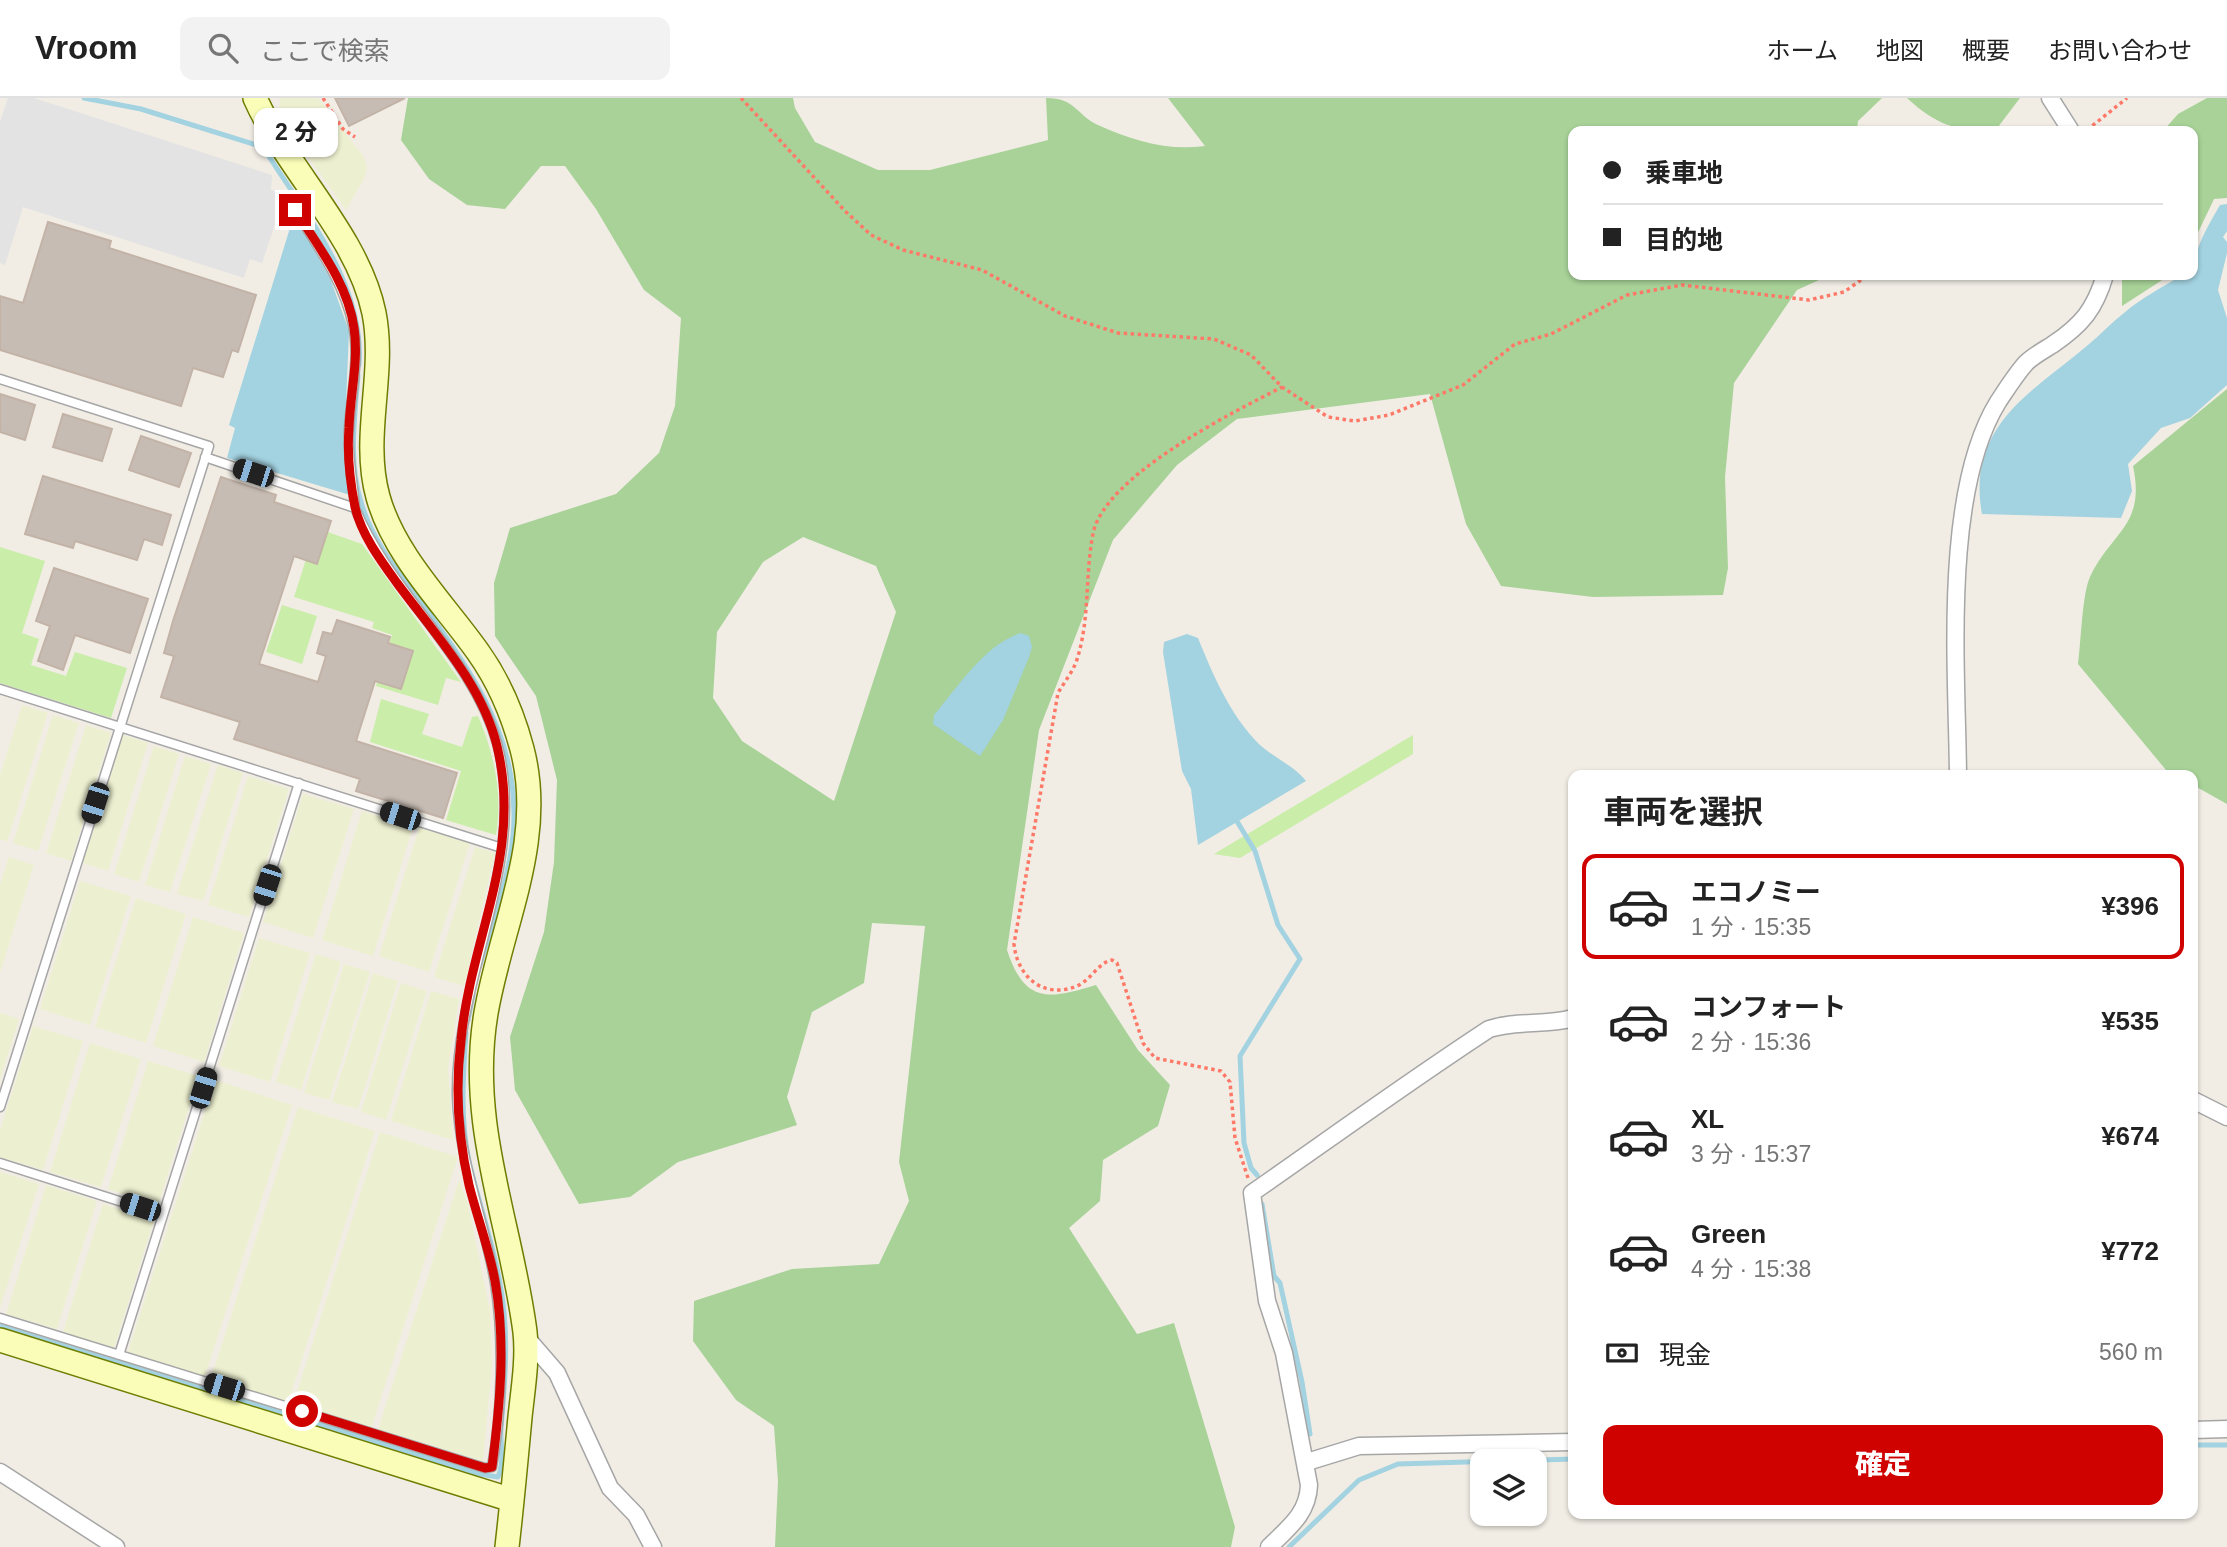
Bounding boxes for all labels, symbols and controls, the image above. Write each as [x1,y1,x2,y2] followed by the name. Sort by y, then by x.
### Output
[180,17,670,80] search box
[35,29,138,66] text: Vroom
[204,29,242,67] icon: search
[260,36,390,66] text: ここで検索
[1767,37,1838,64] text: ホーム
[1876,37,1924,64] text: 地図
[1962,37,2010,64] text: 概要
[2048,37,2192,64] text: お問い合わせ
[253,108,337,158] callout: 2 分
[275,119,317,145] text: 2 分
[1645,158,1723,188] text: 乗車地
[279,194,311,226] route end
[1645,225,1723,255] text: 目的地
[230,457,277,489] car
[79,780,112,826] car
[1603,794,1763,830] text: 車両を選択
[377,800,424,832] car
[251,862,284,908] car
[1607,875,1670,938] icon: car
[1691,877,1821,907] text: エコノミー
[2101,891,2159,921] text: ¥396
[1691,914,1811,940] text: 1 分 · 15:35
[1607,990,1670,1053] icon: car
[1691,992,1846,1022] text: コンフォート
[2101,1006,2159,1036] text: ¥535
[1691,1029,1811,1055] text: 2 分 · 15:36
[187,1065,220,1111] car
[1691,1104,1724,1134] text: XL
[1607,1105,1670,1168] icon: car
[2101,1121,2159,1151] text: ¥674
[1691,1141,1811,1167] text: 3 分 · 15:37
[117,1191,164,1223] car
[1691,1219,1766,1249] text: Green
[1607,1220,1670,1283] icon: car
[2101,1236,2159,1266] text: ¥772
[1691,1256,1811,1282] text: 4 分 · 15:38
[1603,1334,1641,1372] icon: cash
[2099,1339,2163,1365] text: 560 m
[1659,1340,1711,1370] text: 現金
[201,1371,248,1403] car
[286,1395,318,1427] route start
[1603,1425,2163,1505] button: 確定
[1470,1449,1547,1526] map controls
[1470,1449,1547,1526] button: layers

